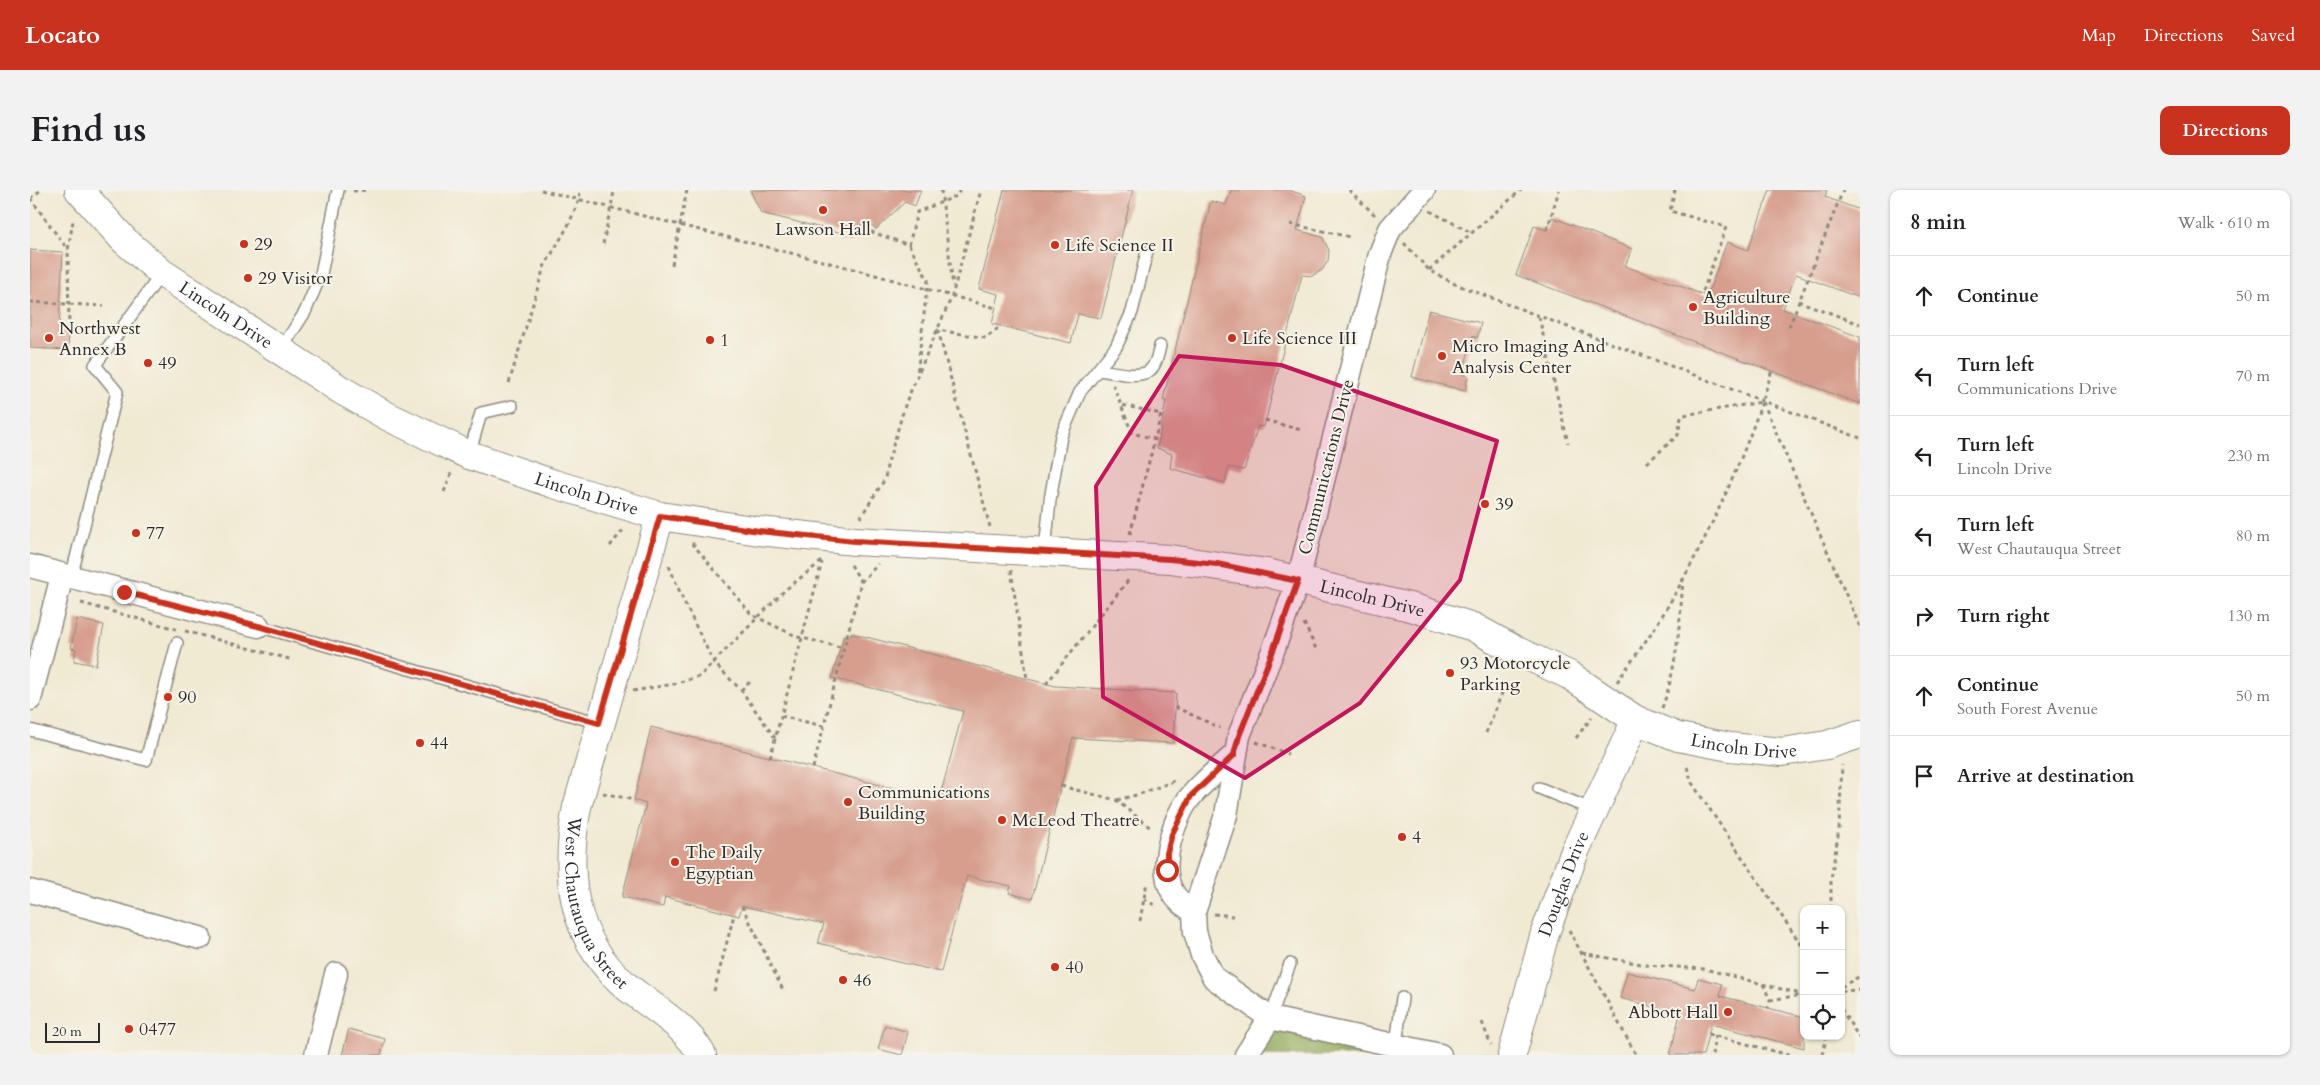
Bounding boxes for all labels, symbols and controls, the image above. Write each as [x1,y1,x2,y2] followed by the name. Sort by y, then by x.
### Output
[25,19,100,52] text: Locato
[2082,23,2116,48] text: Map
[2144,23,2223,48] text: Directions
[2251,23,2295,48] text: Saved
[30,106,146,154] text: Find us
[2160,106,2290,155] button: Directions
[817,204,829,216] marker: Lawson Hall
[1910,208,1966,237] text: 8 min
[2178,212,2270,234] text: Walk · 610 m
[775,217,871,242] place label: Lawson Hall
[254,232,272,257] place label: 29
[1065,233,1174,258] place label: Life Science II
[238,238,250,250] marker: 29
[1049,239,1061,251] marker: Life Science II
[258,266,333,291] place label: 29 Visitor
[242,272,254,284] marker: 29 Visitor
[174,275,277,355] street label: Lincoln Drive
[1910,282,1938,310] icon: ahead
[1957,283,2039,309] text: Continue
[1703,285,1791,331] place label: Agriculture Building
[2236,285,2270,307] text: 50 m
[1687,301,1699,313] marker: Agriculture Building
[59,316,141,362] place label: Northwest Annex B
[1242,326,1357,351] place label: Life Science III
[720,328,729,353] place label: 1
[43,332,55,344] marker: Northwest Annex B
[1226,332,1238,344] marker: Life Science III
[704,334,716,346] marker: 1
[1452,334,1606,380] place label: Micro Imaging And Analysis Center
[1436,350,1448,362] marker: Micro Imaging And Analysis Center
[158,351,176,376] place label: 49
[1957,352,2034,378] text: Turn left
[142,357,154,369] marker: 49
[1910,362,1938,390] icon: left
[2236,365,2270,387] text: 70 m
[1293,377,1360,558] street label: Communications Drive
[1957,378,2117,400] text: Communications Drive
[1957,432,2034,458] text: Turn left
[1910,442,1938,470] icon: left
[2228,445,2270,467] text: 230 m
[1957,458,2052,480] text: Lincoln Drive
[531,466,642,522] street label: Lincoln Drive
[1495,492,1513,517] place label: 39
[1479,498,1491,510] marker: 39
[1957,512,2034,538] text: Turn left
[146,521,164,546] place label: 77
[1910,522,1938,550] icon: left
[2236,525,2270,547] text: 80 m
[130,527,142,539] marker: 77
[1957,538,2121,560] text: West Chautauqua Street
[1317,574,1428,624] street label: Lincoln Drive
[113,581,136,604] route end
[1910,602,1938,630] icon: right
[1957,603,2049,629] text: Turn right
[2228,605,2270,627] text: 130 m
[1460,651,1571,697] place label: 93 Motorcycle Parking
[1444,667,1456,679] marker: 93 Motorcycle Parking
[1957,672,2039,698] text: Continue
[1910,682,1938,710] icon: ahead
[178,685,196,710] place label: 90
[2236,685,2270,707] text: 50 m
[162,691,174,703] marker: 90
[1957,698,2098,720] text: South Forest Avenue
[1688,728,1799,765] street label: Lincoln Drive
[430,731,448,756] place label: 44
[414,737,426,749] marker: 44
[1910,762,1938,790] icon: arrive
[1957,763,2134,789] text: Arrive at destination
[858,780,990,826] place label: Communications Building
[842,796,854,808] marker: Communications Building
[1012,808,1140,833] place label: McLeod Theatre
[558,814,634,996] street label: West Chautauqua Street
[996,814,1008,826] marker: McLeod Theatre
[1412,825,1421,850] place label: 4
[1533,827,1596,940] street label: Douglas Drive
[1396,831,1408,843] marker: 4
[685,840,763,886] place label: The Daily Egyptian
[669,856,681,868] marker: The Daily Egyptian
[1156,859,1179,882] route start
[1800,905,1845,1040] map controls
[1800,905,1845,950] button: +
[1800,950,1845,995] button: −
[1065,955,1083,980] place label: 40
[1049,961,1061,973] marker: 40
[853,968,871,993] place label: 46
[837,974,849,986] marker: 46
[1800,995,1845,1040] button: locate
[1628,1000,1718,1025] place label: Abbott Hall
[1722,1006,1734,1018] marker: Abbott Hall
[139,1017,176,1042] place label: 0477
[45,1020,100,1043] scale bar
[52,1022,82,1041] text: 20 m
[123,1023,135,1035] marker: 0477

